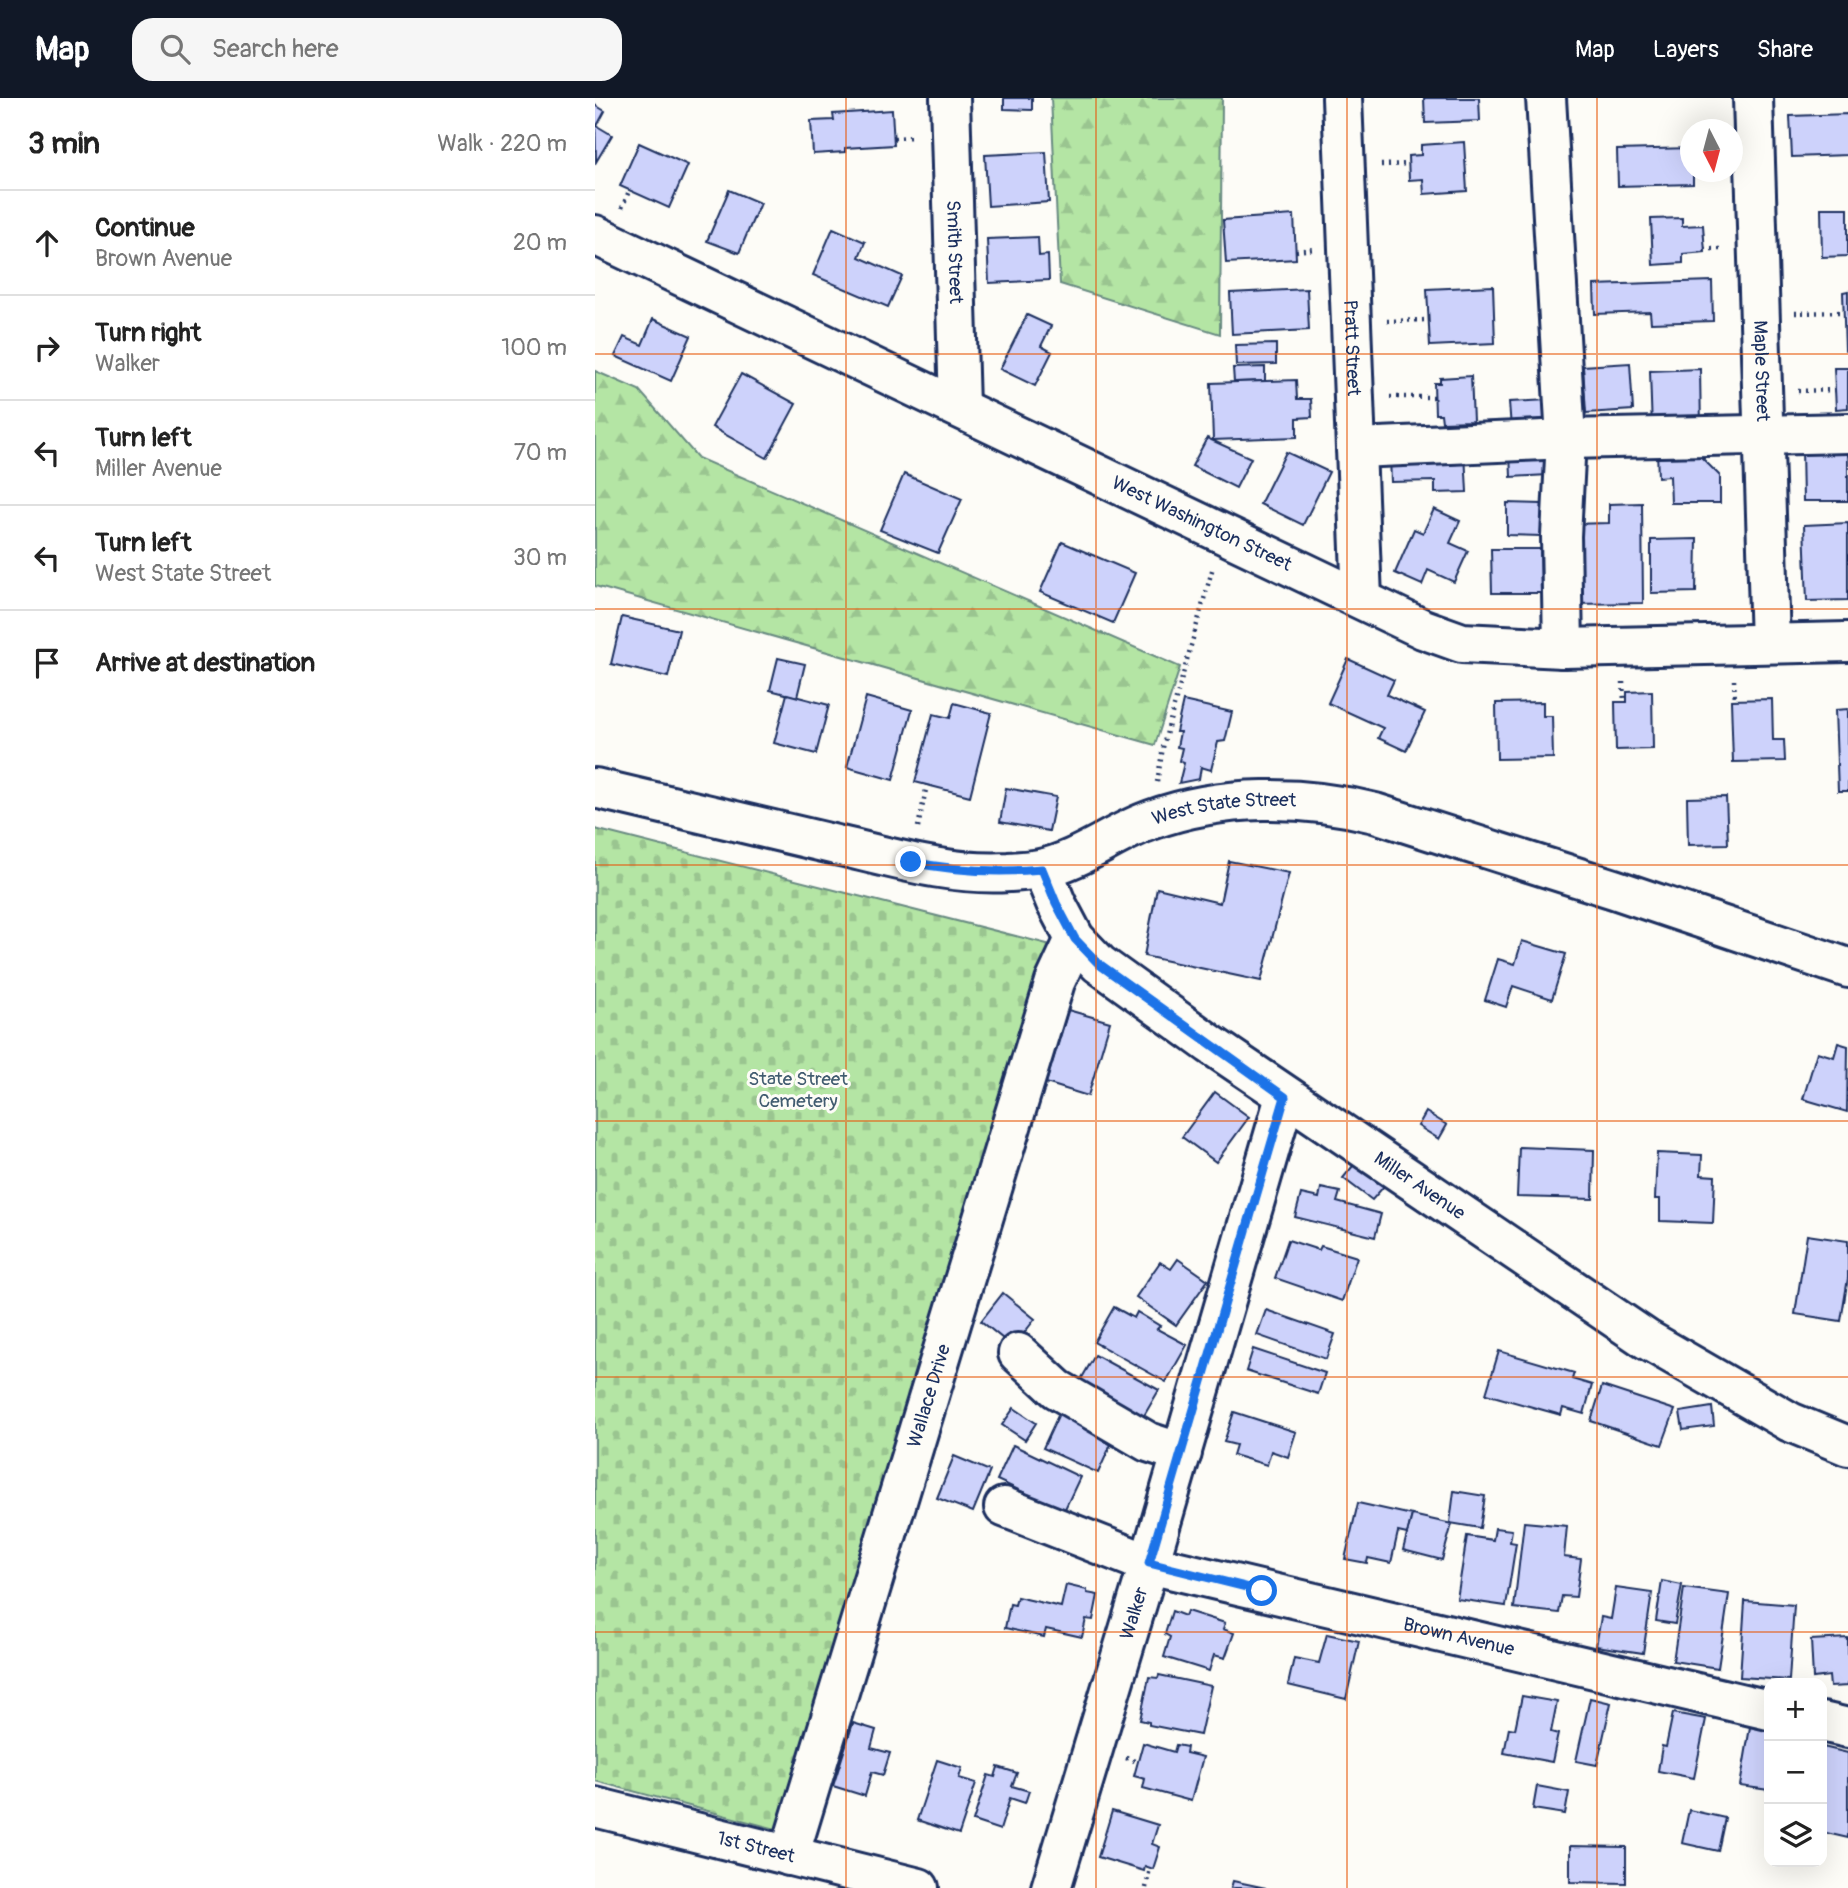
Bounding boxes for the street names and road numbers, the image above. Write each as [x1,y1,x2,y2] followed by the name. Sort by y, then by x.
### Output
[941,200,968,304] street label: Smith Street
[1338,299,1366,397] street label: Pratt Street
[1748,320,1775,422] street label: Maple Street
[1108,471,1296,577] street label: West Washington Street
[1149,788,1297,831] street label: West State Street
[1369,1146,1470,1225] street label: Miller Avenue
[902,1341,956,1450] street label: Wallace Drive
[1115,1584,1153,1642] street label: Walker
[1401,1612,1517,1662] street label: Brown Avenue
[715,1826,798,1869] street label: 1st Street

